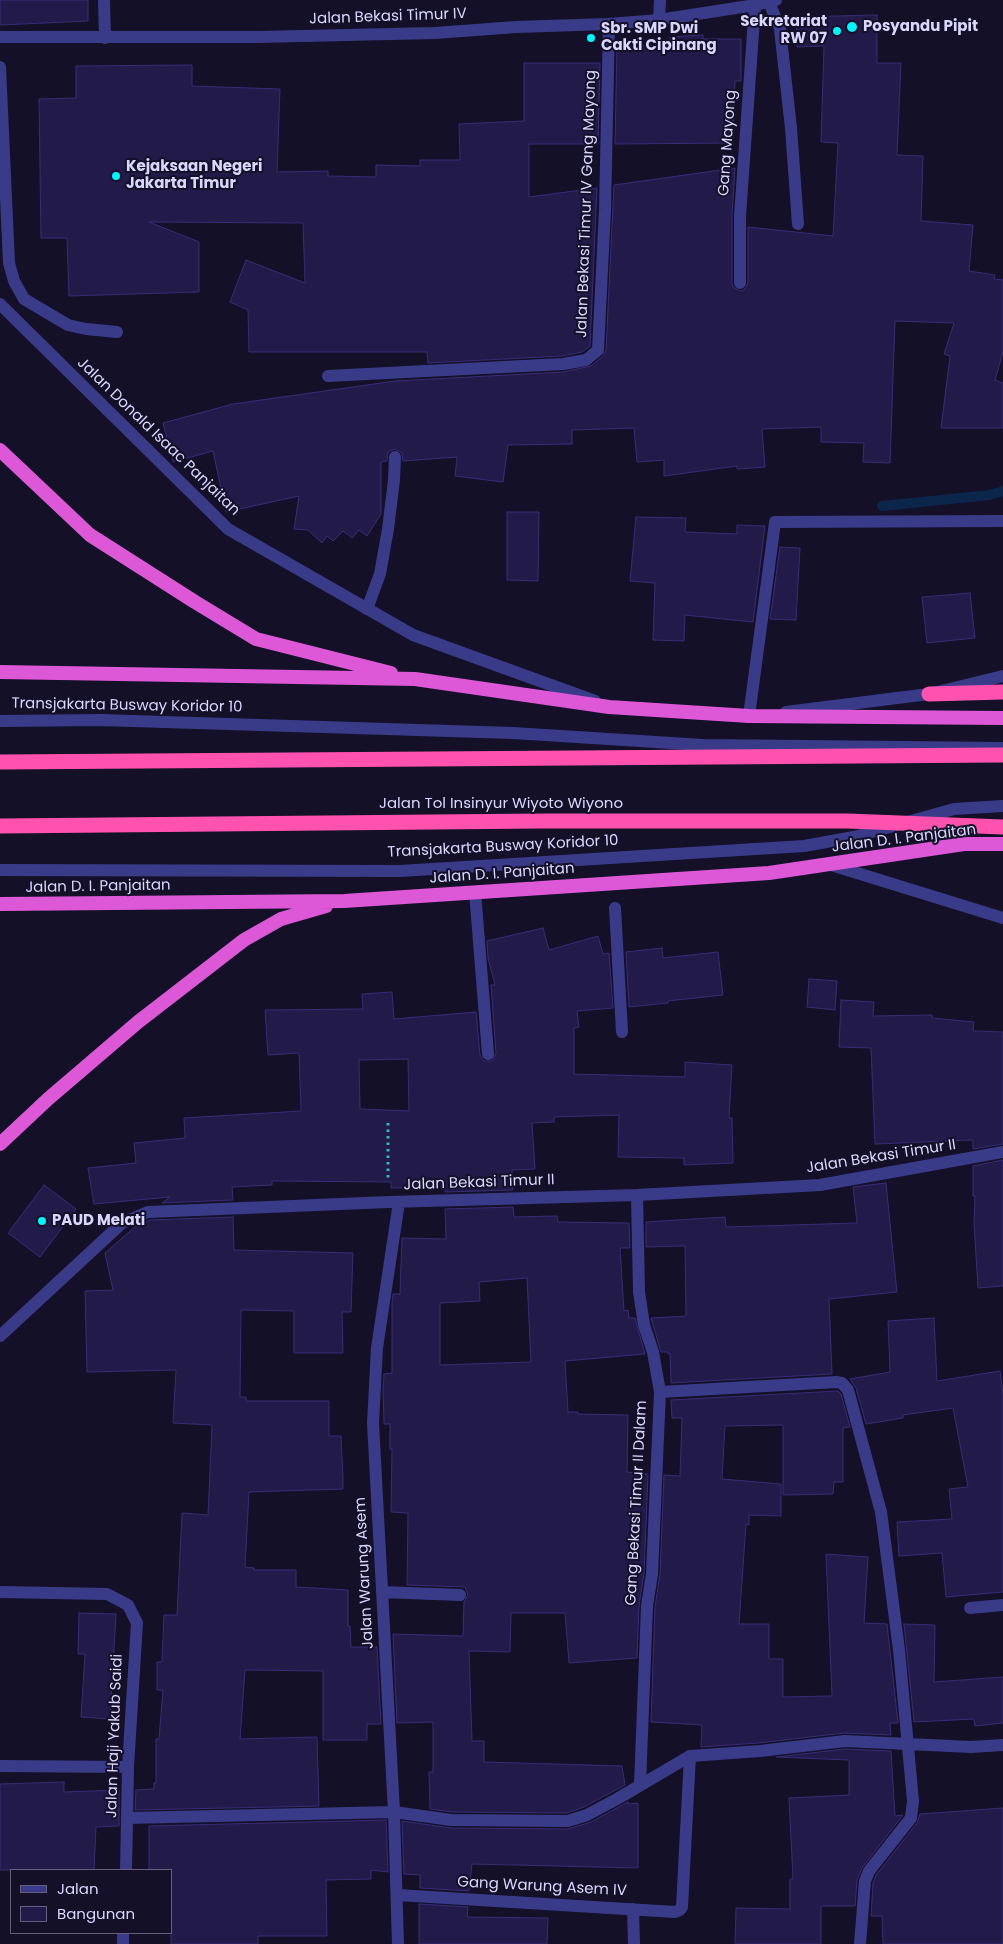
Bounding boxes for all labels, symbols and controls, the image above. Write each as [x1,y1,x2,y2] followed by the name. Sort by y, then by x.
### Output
[309,5,467,29] street label: Jalan Bekasi Timur IV
[740,13,827,48] place label: Sekretariat RW 07
[863,18,978,36] place label: Posyandu Pipit
[601,20,717,55] place label: Sbr. SMP Dwi Cakti Cipinang
[845,20,859,34] marker: Posyandu Pipit
[831,25,843,37] marker: Sekretariat RW 07
[585,32,597,44] marker: Sbr. SMP Dwi Cakti Cipinang
[573,70,601,338] street label: Jalan Bekasi Timur IV Gang Mayong
[715,89,741,197] street label: Gang Mayong
[126,158,262,193] place label: Kejaksaan Negeri Jakarta Timur
[110,170,122,182] marker: Kejaksaan Negeri Jakarta Timur
[73,354,243,520] street label: Jalan Donald Isaac Panjaitan
[11,695,243,717] street label: Transjakarta Busway Koridor 10
[379,795,623,813] street label: Jalan Tol Insinyur Wiyoto Wiyono
[831,821,977,857] street label: Jalan D. I. Panjaitan
[387,832,619,862] street label: Transjakarta Busway Koridor 10
[429,860,575,888] street label: Jalan D. I. Panjaitan
[25,877,171,897] street label: Jalan D. I. Panjaitan
[805,1136,957,1178] street label: Jalan Bekasi Timur II
[403,1171,555,1195] street label: Jalan Bekasi Timur II
[52,1212,145,1230] place label: PAUD Melati
[36,1215,48,1227] marker: PAUD Melati
[623,1400,651,1606] street label: Gang Bekasi Timur II Dalam
[352,1497,378,1649] street label: Jalan Warung Asem
[103,1654,127,1818] street label: Jalan Haji Yakub Saidi
[10,1869,172,1934] legend
[457,1874,627,1900] street label: Gang Warung Asem IV
[57,1878,99,1899] text: Jalan
[57,1903,135,1924] text: Bangunan

